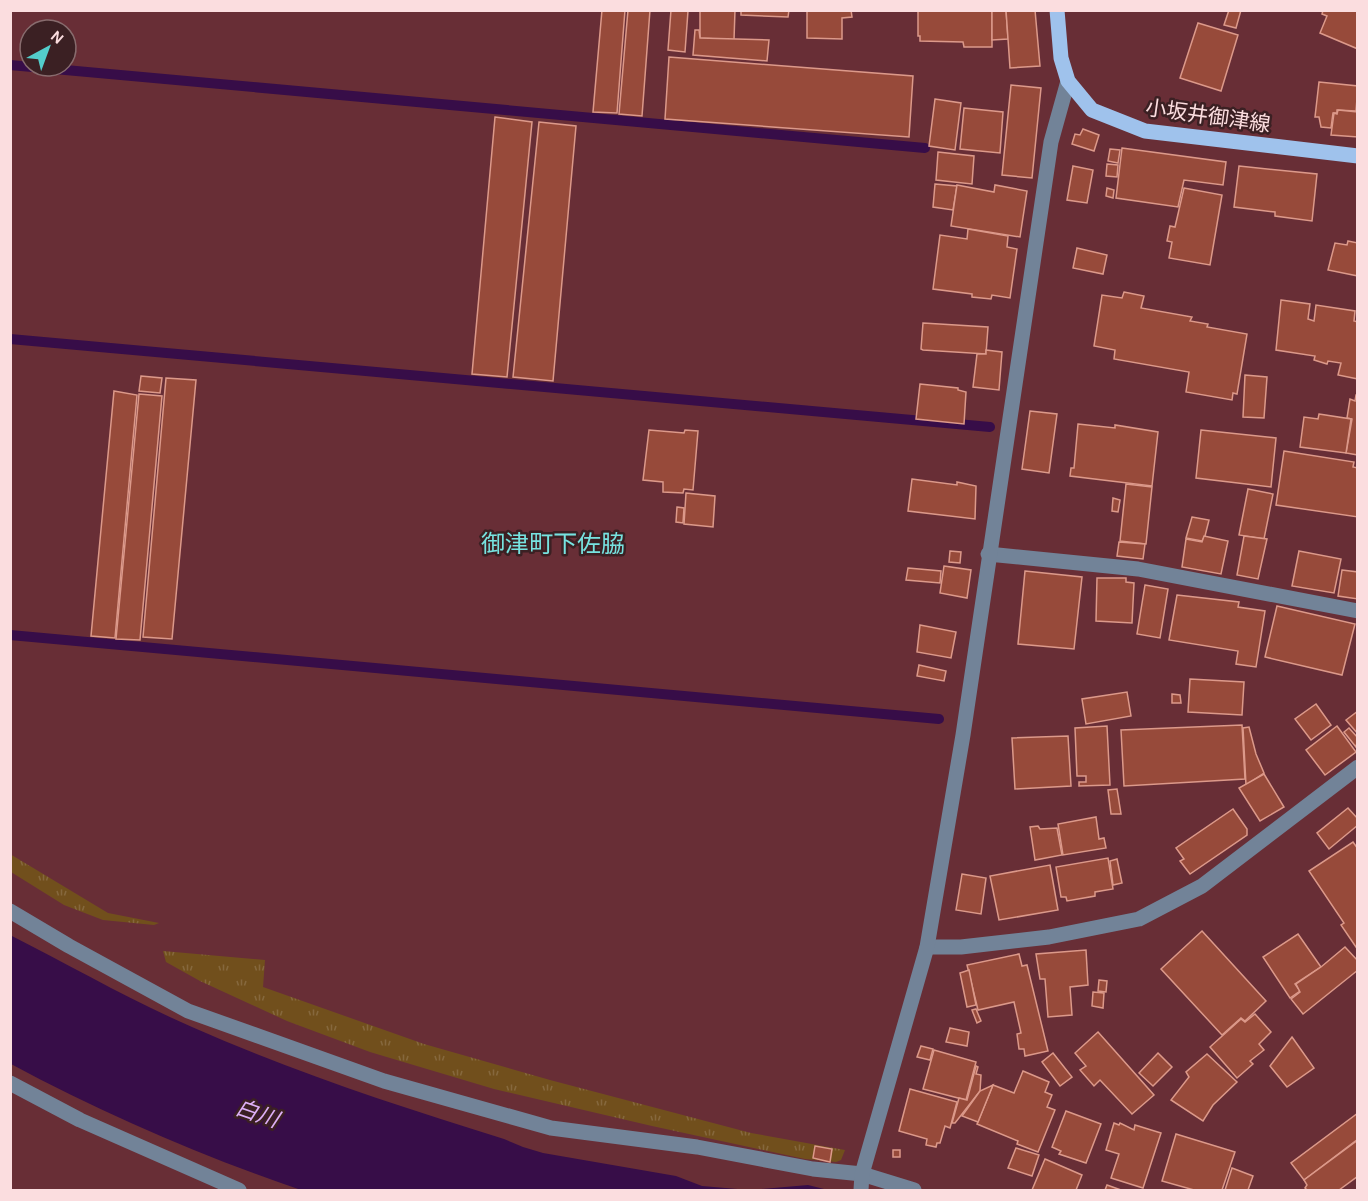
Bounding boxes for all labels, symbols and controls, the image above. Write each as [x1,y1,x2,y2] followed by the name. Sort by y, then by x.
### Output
[18,18,78,78] north arrow
[47,26,68,48] text: N
[1144,95,1272,137] street label: 小坂井御津線
[481,530,625,558] district label: 御津町下佐脇
[232,1095,284,1134] water label: 白川

